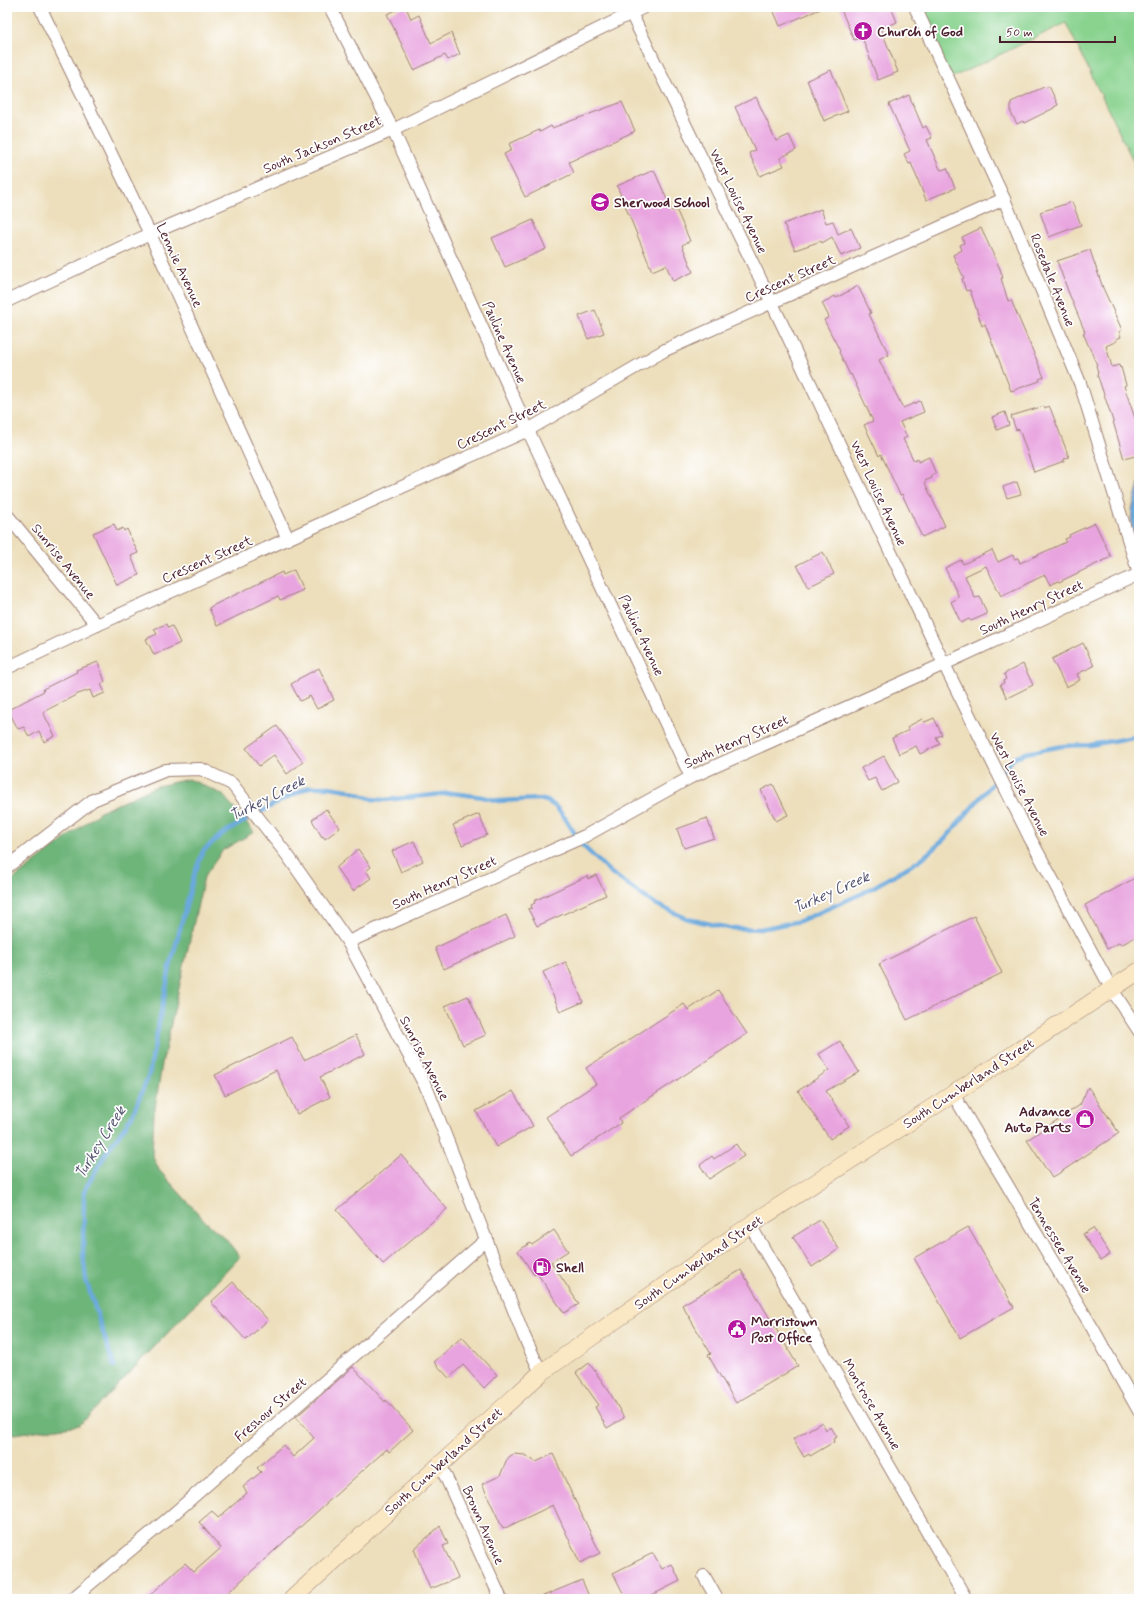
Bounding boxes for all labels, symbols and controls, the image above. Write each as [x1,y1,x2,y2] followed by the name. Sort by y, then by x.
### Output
[1000,18,1115,44] scale bar
[852,20,874,42] church icon: Church of God
[877,23,963,41] place label: Church of God
[1006,25,1033,41] text: 50 m
[260,112,385,178] street label: South Jackson Street
[705,146,771,257] street label: West Louise Avenue
[589,191,611,213] school or university icon: Sherwood School
[614,194,710,212] place label: Sherwood School
[152,220,207,311] street label: Lennie Avenue
[1025,231,1079,330] street label: Rosedale Avenue
[742,251,839,307] street label: Crescent Street
[478,299,530,386] street label: Pauline Avenue
[454,395,550,454] street label: Crescent Street
[846,438,910,549] street label: West Louise Avenue
[27,520,99,603] street label: Sunrise Avenue
[159,532,256,588] street label: Crescent Street
[977,576,1086,640] street label: South Henry Street
[614,592,668,679] street label: Pauline Avenue
[681,711,791,773] street label: South Henry Street
[985,729,1053,840] street label: West Louise Avenue
[226,771,310,826] water label: Turkey Creek
[389,852,499,914] street label: South Henry Street
[790,867,874,919] water label: Turkey Creek
[395,1013,453,1104] street label: Sunrise Avenue
[900,1035,1038,1133] street label: South Cumberland Street
[71,1101,132,1182] water label: Turkey Creek
[1004,1103,1072,1137] place label: Advance Auto Parts
[1074,1108,1096,1130] shop icon: Advance Auto Parts
[1023,1194,1095,1297] street label: Tennessee Avenue
[631,1212,766,1314] street label: South Cumberland Street
[531,1256,553,1278] fuel station icon: Shell
[556,1259,584,1277] place label: Shell
[751,1313,818,1347] place label: Morristown Post Office
[726,1318,748,1340] public building icon: Morristown Post Office
[838,1356,905,1453] street label: Montrose Avenue
[231,1374,310,1446] street label: Freshour Street
[381,1404,506,1520] street label: South Cumberland Street
[458,1483,509,1568] street label: Brown Avenue

